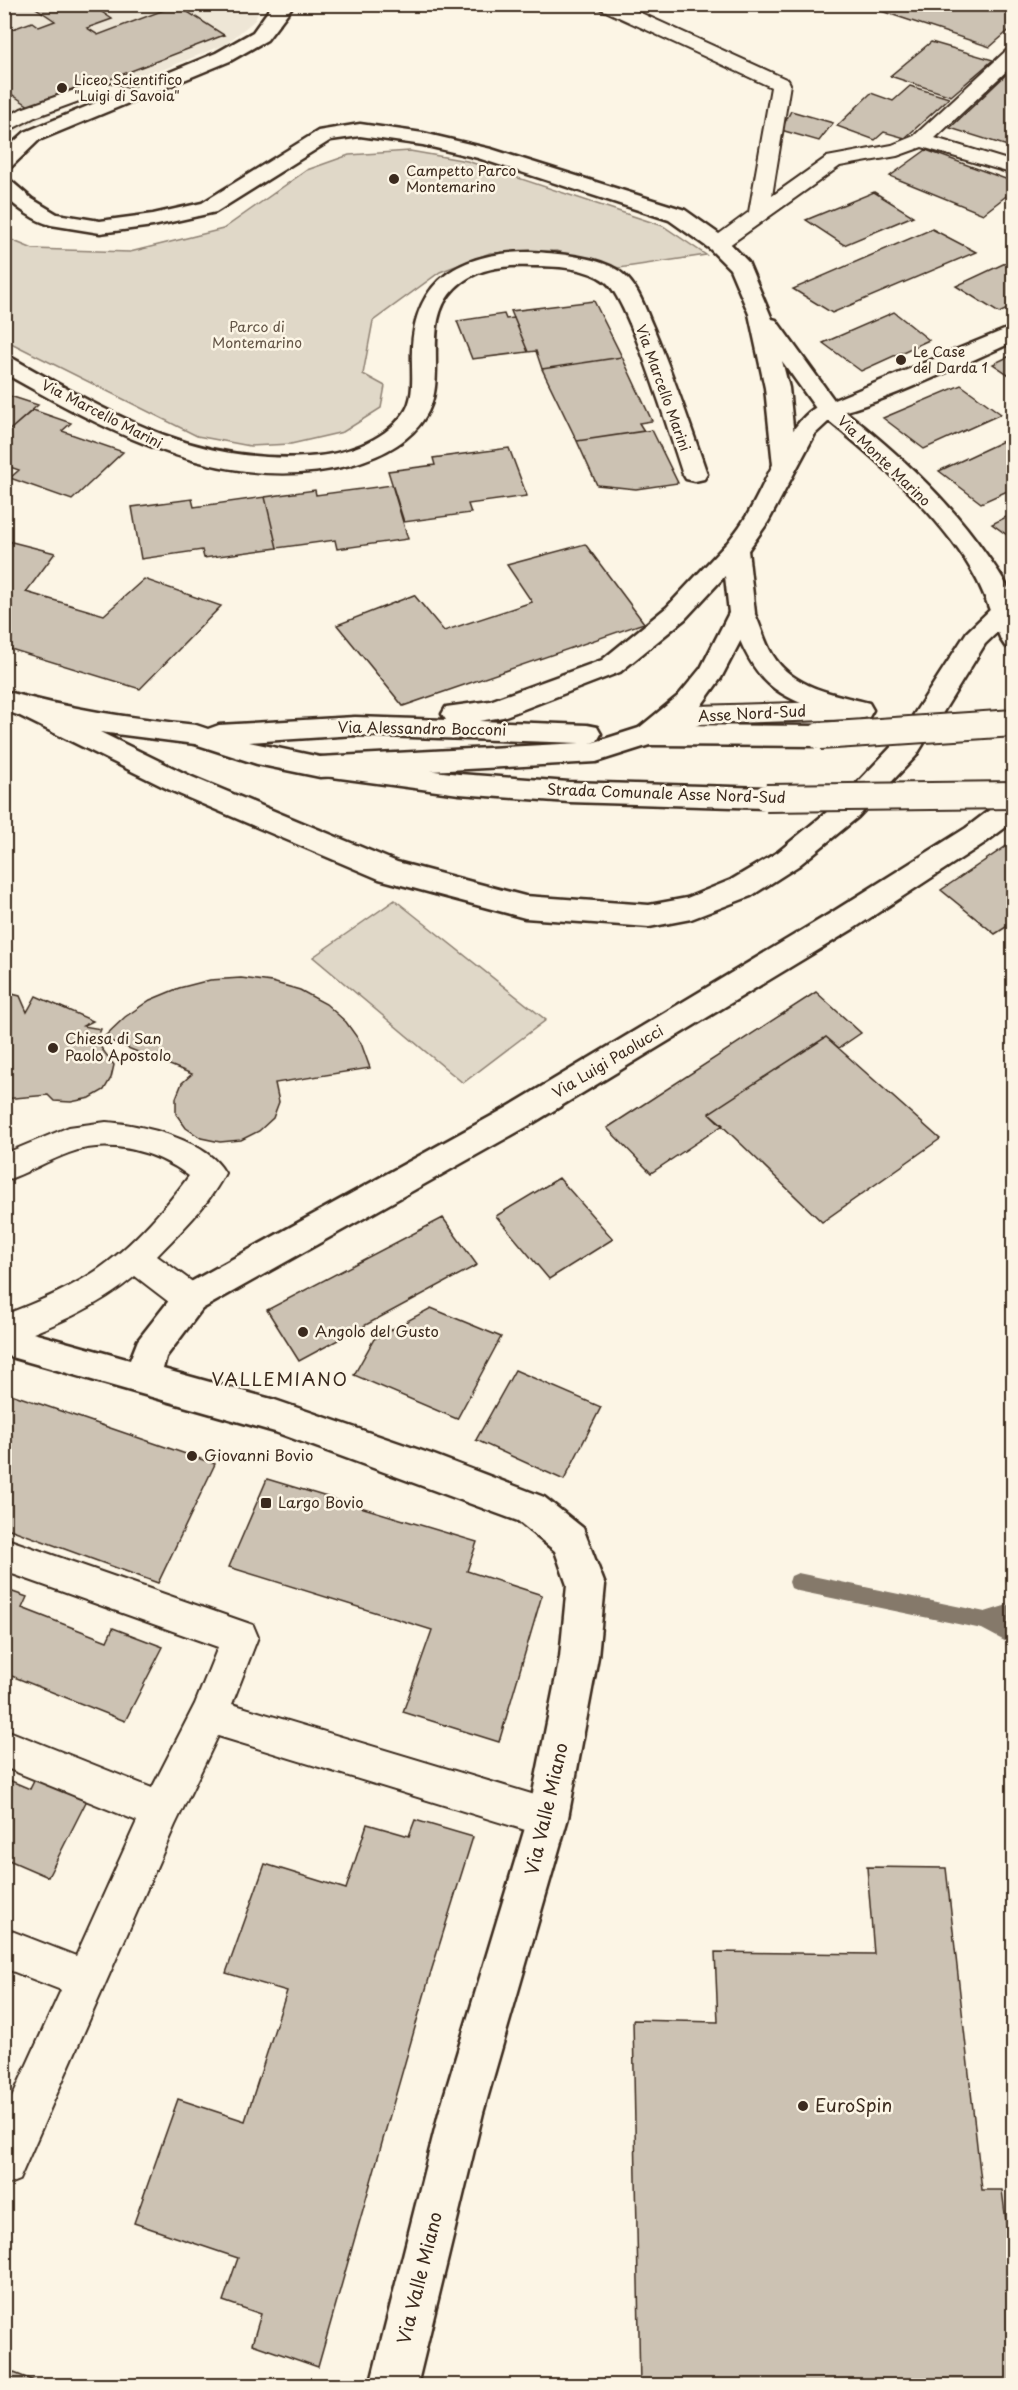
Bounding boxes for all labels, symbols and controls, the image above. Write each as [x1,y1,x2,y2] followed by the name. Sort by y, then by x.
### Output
[74,69,182,106] place label: Liceo Scientifico "Luigi di Savoia"
[55,81,69,95] marker: Liceo Scientifico "Luigi di Savoia"
[406,160,517,197] place label: Campetto Parco Montemarino
[387,172,401,186] marker: Campetto Parco Montemarino
[212,316,302,353] park label: Parco di Montemarino
[631,322,696,454] street label: Via Marcello Marini
[913,341,988,378] place label: Le Case del Darda 1
[894,353,908,367] marker: Le Case del Darda 1
[38,374,166,453] street label: Via Marcello Marini
[833,411,936,511] street label: Via Monte Marino
[697,698,807,727] street label: Asse Nord-Sud
[338,715,507,740] street label: Via Alessandro Bocconi
[546,777,786,808] street label: Strada Comunale Asse Nord-Sud
[547,1018,667,1103] street label: Via Luigi Paolucci
[65,1026,171,1066] place label: Chiesa di San Paolo Apostolo
[46,1041,60,1055] marker: Chiesa di San Paolo Apostolo
[315,1319,439,1342] place label: Angolo del Gusto
[296,1325,310,1339] marker: Angolo del Gusto
[212,1365,349,1392] district label: VALLEMIANO
[204,1443,313,1466] place label: Giovanni Bovio
[185,1449,199,1463] marker: Giovanni Bovio
[278,1490,364,1513] place label: Largo Bovio
[259,1496,273,1510] marker: Largo Bovio
[517,1740,574,1878] street label: Via Valle Miano
[815,2091,892,2118] place label: EuroSpin
[796,2099,810,2113] marker: EuroSpin
[389,2209,448,2347] street label: Via Valle Miano

